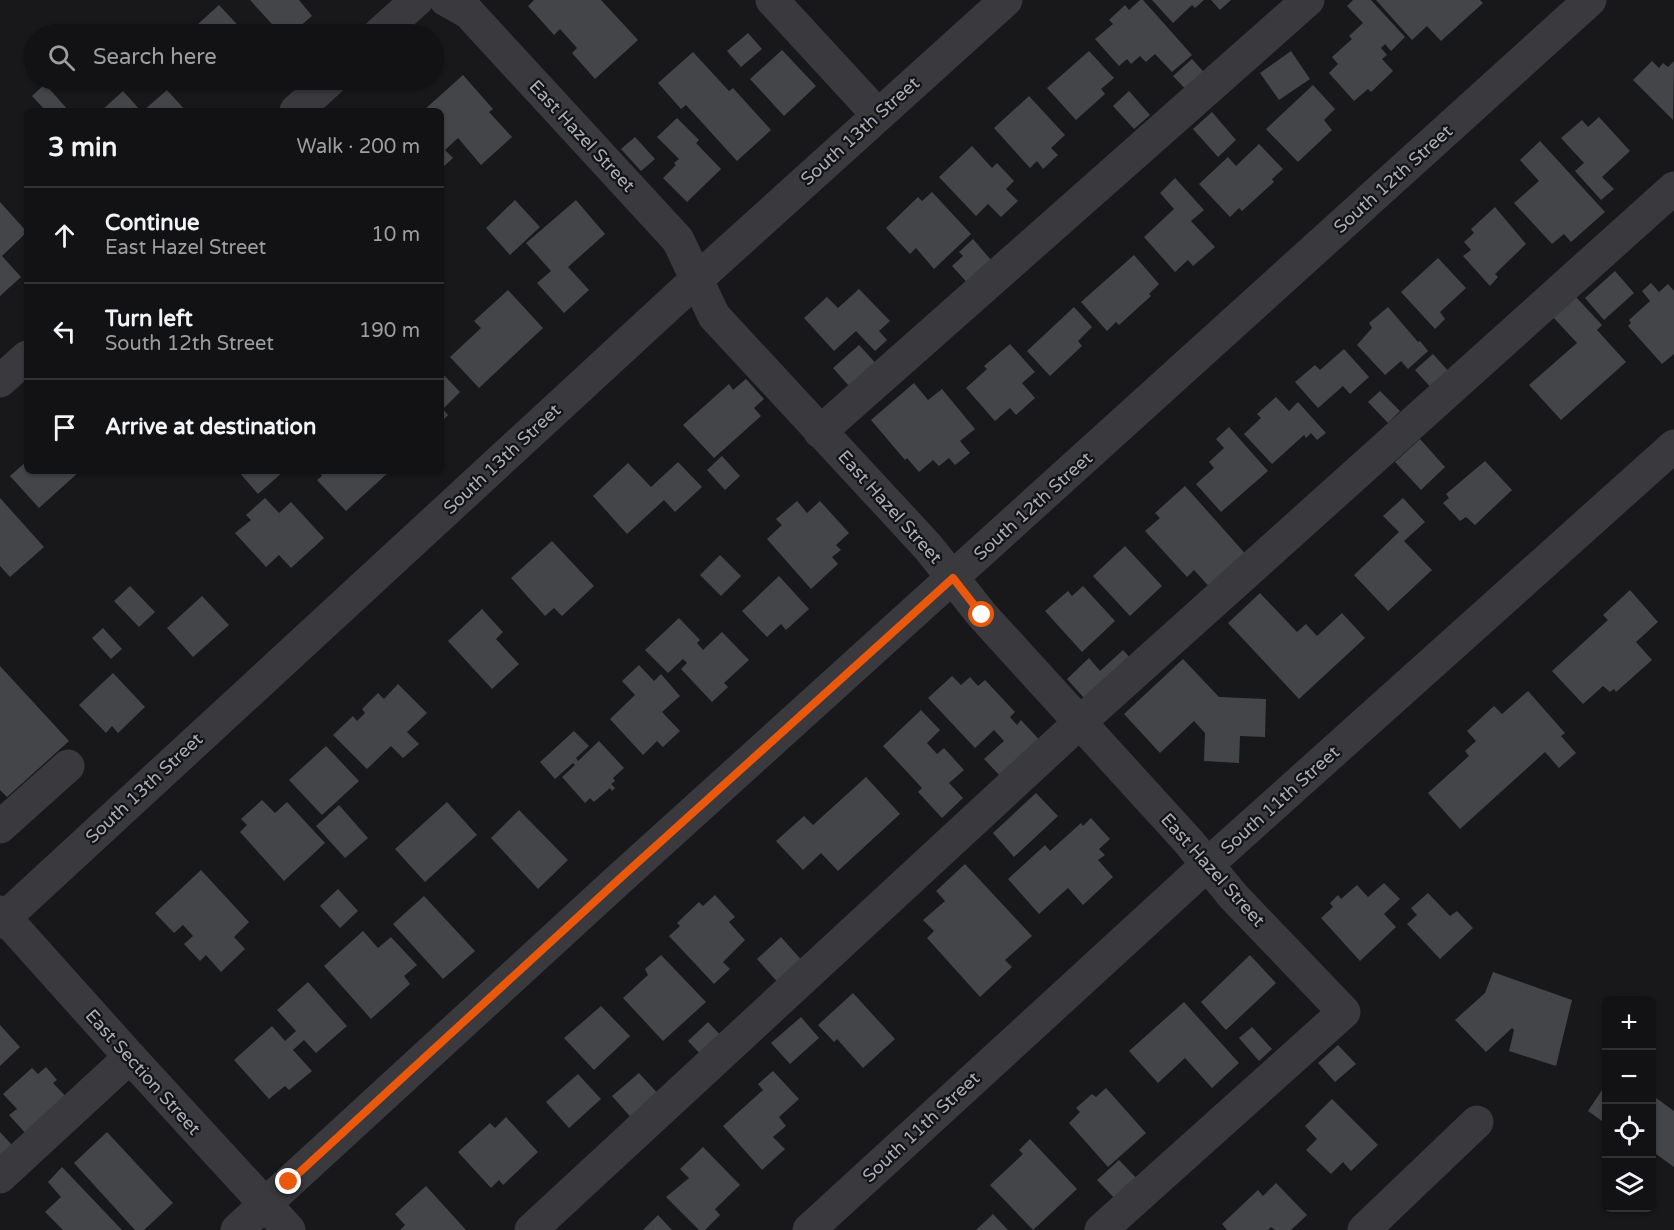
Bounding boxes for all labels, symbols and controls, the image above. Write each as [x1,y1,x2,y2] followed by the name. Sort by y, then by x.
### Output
[24,24,444,90] search box
[45,41,78,74] icon: search
[93,44,217,70] text: Search here
[796,72,924,190] street label: South 13th Street
[524,75,640,197] street label: East Hazel Street
[1329,120,1457,238] street label: South 12th Street
[48,132,117,163] text: 3 min
[297,135,420,159] text: Walk · 200 m
[105,210,200,236] text: Continue
[48,219,81,252] icon: ahead
[371,223,420,247] text: 10 m
[105,236,266,260] text: East Hazel Street
[105,306,193,332] text: Turn left
[48,315,81,348] icon: left
[359,319,420,343] text: 190 m
[105,332,274,356] text: South 12th Street
[439,399,565,519] street label: South 13th Street
[48,411,81,444] icon: arrive
[105,414,316,440] text: Arrive at destination
[833,446,947,568] street label: East Hazel Street
[969,447,1097,565] street label: South 12th Street
[968,601,994,627] route start
[81,728,207,848] street label: South 13th Street
[1216,741,1344,859] street label: South 11th Street
[1156,809,1270,931] street label: East Hazel Street
[1602,996,1656,1212] map controls
[1602,996,1656,1050] button: +
[81,1004,205,1140] street label: East Section Street
[1602,1050,1656,1104] button: −
[858,1067,984,1187] street label: South 11th Street
[1602,1104,1656,1158] button: locate
[1602,1158,1656,1212] button: layers
[275,1168,301,1194] route end

